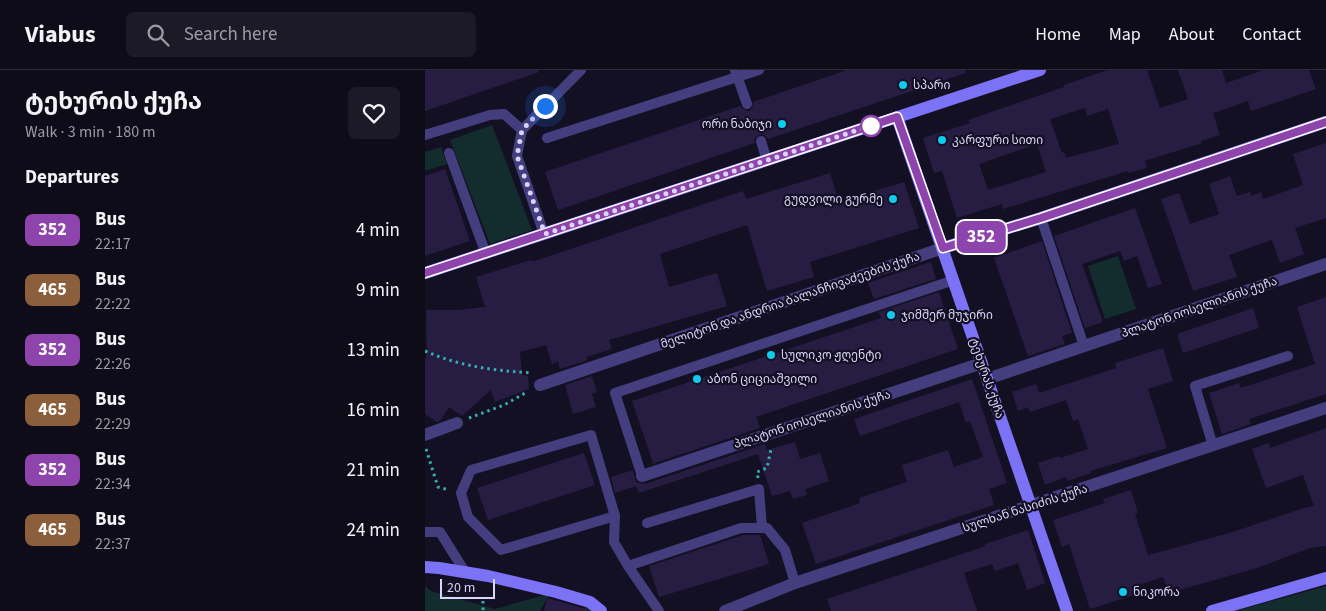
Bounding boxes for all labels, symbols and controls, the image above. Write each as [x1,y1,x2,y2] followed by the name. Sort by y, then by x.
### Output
[126,12,476,57] search box
[25,17,96,52] text: Viabus
[144,21,172,49] icon: search
[184,21,277,48] text: Search here
[1035,22,1081,47] text: Home
[1109,22,1141,47] text: Map
[1169,22,1214,47] text: About
[1242,22,1301,47] text: Contact
[913,77,950,94] place label: სპარი
[897,79,909,91] marker: სპარი
[25,84,202,119] text: ტეხურის ქუჩა
[348,87,400,139] button: heart
[533,94,558,119] your location
[860,115,882,137] unlabelled marker
[702,116,772,133] place label: ორი ნაბიჯი
[776,118,788,130] marker: ორი ნაბიჯი
[25,121,156,143] text: Walk · 3 min · 180 m
[952,132,1043,149] place label: კარფური სითი
[936,134,948,146] marker: კარფური სითი
[25,164,119,191] text: Departures
[784,191,883,208] place label: გუდვილი გურმე
[887,193,899,205] marker: გუდვილი გურმე
[95,206,126,233] text: Bus
[38,217,67,242] text: 352
[356,217,400,244] text: 4 min
[952,221,1010,253] line badge: 352
[967,224,995,249] text: 352
[95,233,131,255] text: 22:17
[658,248,922,353] street label: მელიტონ და ანდრია ბალანჩივაძეების ქუჩა
[95,266,126,293] text: Bus
[1119,273,1280,342] street label: პლატონ იოსელიანის ქუჩა
[38,277,67,302] text: 465
[356,277,400,304] text: 9 min
[95,293,131,315] text: 22:22
[901,307,993,324] place label: ჯიმშერ მუჯირი
[885,309,897,321] marker: ჯიმშერ მუჯირი
[95,326,126,353] text: Bus
[965,335,1008,421] street label: ტეხურას ქუჩა
[38,337,67,362] text: 352
[346,337,400,364] text: 13 min
[781,347,881,364] place label: სულიკო ჟღენტი
[765,349,777,361] marker: სულიკო ჟღენტი
[95,353,131,375] text: 22:26
[707,371,817,388] place label: აბონ ციციაშვილი
[691,373,703,385] marker: აბონ ციციაშვილი
[95,386,126,413] text: Bus
[731,386,893,453] street label: პლატონ იოსელიანის ქუჩა
[38,397,67,422] text: 465
[346,397,400,424] text: 16 min
[95,413,131,435] text: 22:29
[95,446,126,473] text: Bus
[38,457,67,482] text: 352
[346,457,400,484] text: 21 min
[95,473,131,495] text: 22:34
[960,480,1090,537] street label: სულხან ნასიძის ქუჩა
[95,506,126,533] text: Bus
[38,517,67,542] text: 465
[346,517,400,544] text: 24 min
[95,533,131,555] text: 22:37
[440,576,495,599] scale bar
[447,578,475,598] text: 20 m
[1133,584,1180,601] place label: ნიკორა
[1117,586,1129,598] marker: ნიკორა

